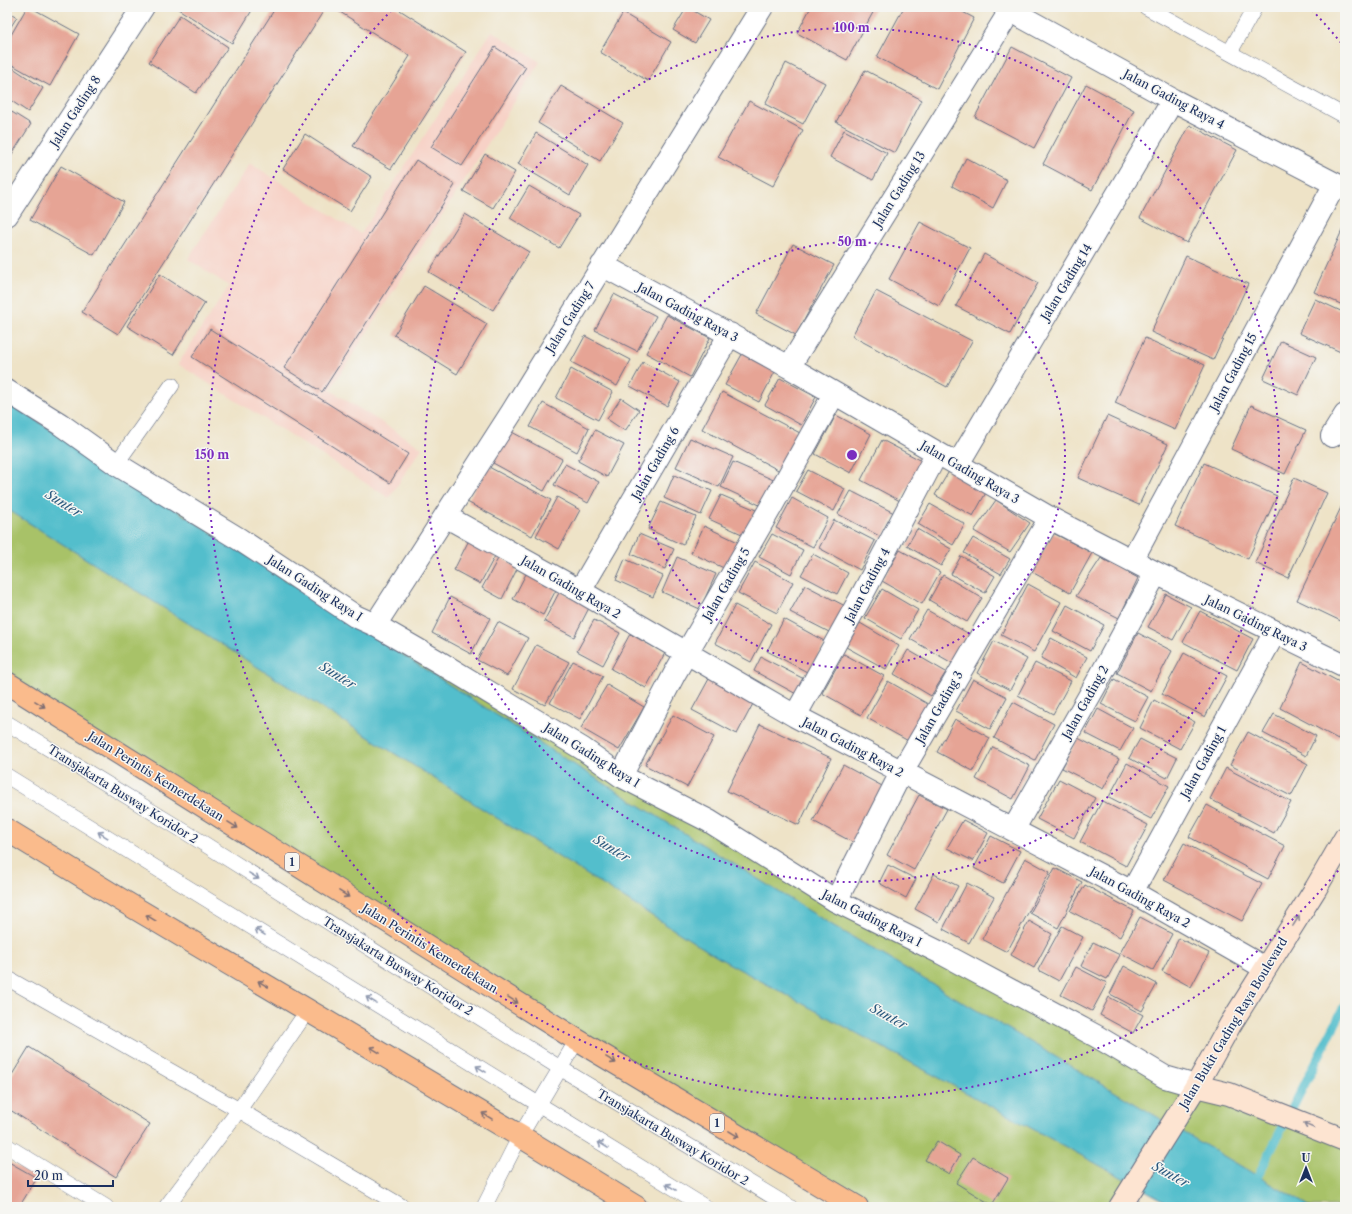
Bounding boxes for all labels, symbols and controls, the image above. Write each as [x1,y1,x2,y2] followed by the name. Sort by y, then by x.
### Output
[834,20,870,35] text: 100 m
[1119,65,1227,132] street label: Jalan Gading Raya 4
[45,72,104,151] street label: Jalan Gading 8
[869,148,928,231] street label: Jalan Gading 13
[837,234,867,249] text: 50 m
[1036,241,1095,325] street label: Jalan Gading 14
[633,278,741,345] street label: Jalan Gading Raya 3
[541,279,598,357] street label: Jalan Gading 7
[1205,330,1260,416] street label: Jalan Gading 15
[627,424,682,504] street label: Jalan Gading 6
[916,436,1022,507] street label: Jalan Gading Raya 3
[195,447,229,462] text: 150 m
[845,448,859,462] centre of rings
[42,485,86,521] water label: Sunter
[698,545,753,625] street label: Jalan Gading 5
[840,545,893,626] street label: Jalan Gading 4
[263,551,365,624] street label: Jalan Gading Raya I
[517,551,624,622] street label: Jalan Gading Raya 2
[1201,591,1310,654] street label: Jalan Gading Raya 3
[316,657,360,693] water label: Sunter
[1058,662,1111,743] street label: Jalan Gading 2
[911,668,966,748] street label: Jalan Gading 3
[34,700,45,708] one-way arrow
[798,713,906,780] street label: Jalan Gading Raya 2
[540,718,643,791] street label: Jalan Gading Raya I
[1176,723,1229,802] street label: Jalan Gading 1
[84,727,227,824] street label: Jalan Perintis Kemerdekaan
[45,741,201,847] street label: Transjakarta Busway Koridor 2
[227,821,238,829] one-way arrow
[590,830,634,866] water label: Sunter
[98,831,109,840] one-way arrow
[285,853,299,871] road number: 1
[1085,862,1193,931] street label: Jalan Gading Raya 2
[249,872,260,880] one-way arrow
[818,885,924,950] street label: Jalan Gading Raya I
[338,890,350,898] one-way arrow
[358,899,501,996] street label: Jalan Perintis Kemerdekaan
[145,913,157,921] one-way arrow
[320,913,476,1019] street label: Transjakarta Busway Koridor 2
[1292,915,1300,927] one-way arrow
[255,928,266,936] one-way arrow
[1175,934,1291,1113] street label: Jalan Bukit Gading Raya Boulevard
[257,979,269,987] one-way arrow
[365,996,377,1004] one-way arrow
[507,996,518,1004] one-way arrow
[867,999,911,1033] water label: Sunter
[369,1045,381,1053] one-way arrow
[605,1056,617,1064] one-way arrow
[475,1064,487,1072] one-way arrow
[594,1086,752,1188] street label: Transjakarta Busway Koridor 2
[481,1112,493,1120] one-way arrow
[710,1114,724,1132] road number: 1
[1303,1121,1315,1129] one-way arrow
[728,1130,740,1138] one-way arrow
[598,1141,609,1149] one-way arrow
[1286,1148,1326,1188] north arrow
[1302,1151,1311,1165] text: U
[1149,1157,1193,1191] water label: Sunter
[28,1162,113,1188] scale bar
[34,1168,63,1183] text: 20 m
[665,1182,677,1190] one-way arrow

